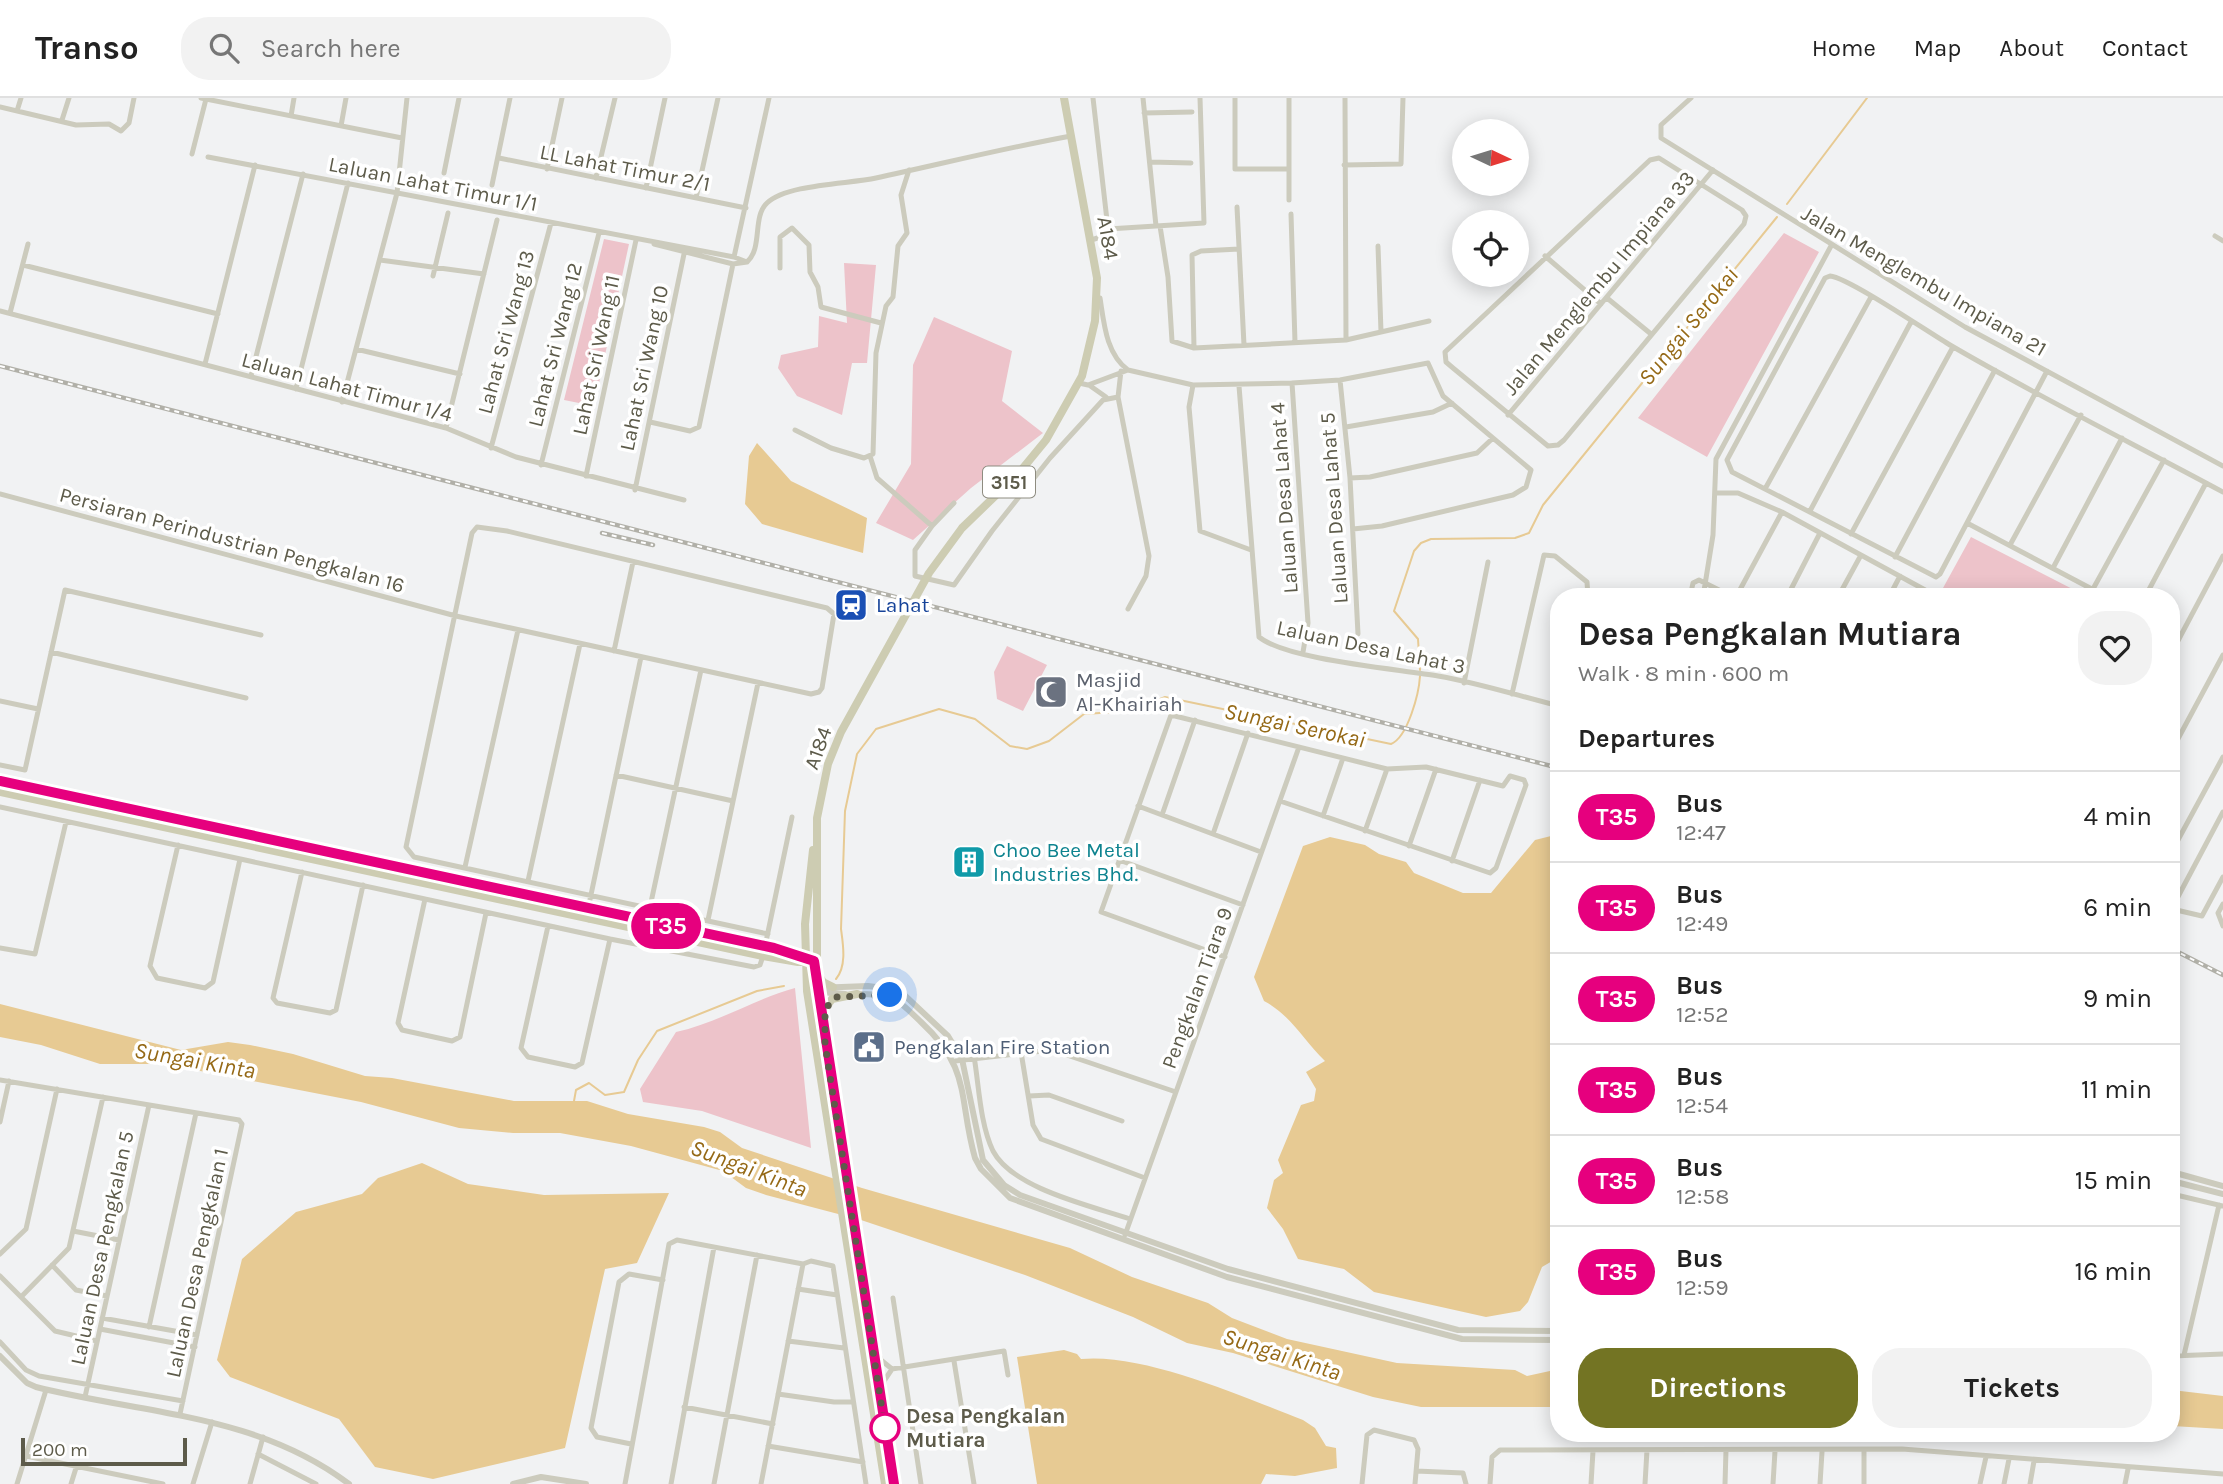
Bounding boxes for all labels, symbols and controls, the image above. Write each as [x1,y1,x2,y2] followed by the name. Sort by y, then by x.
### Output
[181,17,671,80] search box
[35,29,139,67] text: Transo
[205,29,243,67] icon: search
[261,33,401,64] text: Search here
[1812,34,1876,62] text: Home
[1914,34,1961,62] text: Map
[1999,34,2064,62] text: About
[2102,34,2188,62] text: Contact
[1452,119,1530,196] north arrow
[1452,119,1529,287] map controls
[538,140,712,196] street label: LL Lahat Timur 2/1
[326,152,540,216] street label: Laluan Lahat Timur 1/1
[1498,166,1700,400] street label: Jalan Menglembu Impiana 33
[1797,201,2051,361] street label: Jalan Menglembu Impiana 21
[1452,210,1529,287] button: locate
[1092,214,1124,262] street label: A184
[473,247,539,417] street label: Lahat Sri Wang 13
[523,260,587,430] street label: Lahat Sri Wang 12
[1633,262,1744,391] water label: Sungai Serokai
[567,273,625,437] street label: Lahat Sri Wang 11
[615,283,673,453] street label: Lahat Sri Wang 10
[239,347,455,427] street label: Laluan Lahat Timur 1/4
[1265,401,1303,594] street label: Laluan Desa Lahat 4
[1315,412,1353,604] street label: Laluan Desa Lahat 5
[983,466,1035,498] road number: 3151
[57,482,407,598] street label: Persiaran Perindustrian Pengkalan 16
[832,586,870,624] station icon: Lahat
[876,593,930,617] place label: Lahat
[2078,611,2152,685] button: heart
[1274,615,1468,679] street label: Laluan Desa Lahat 3
[1578,615,1962,653] text: Desa Pengkalan Mutiara
[1578,660,1789,687] text: Walk · 8 min · 600 m
[1076,668,1183,716] place label: Masjid Al-Khairiah
[1032,673,1070,711] mosque icon: Masjid Al-Khairiah
[1222,697,1368,754] water label: Sungai Serokai
[799,723,837,773] street label: A184
[1578,723,1715,754] text: Departures
[1676,788,1723,819] text: Bus
[2084,801,2152,832] text: 4 min
[1596,803,1637,831] text: T35
[1676,819,1726,846] text: 12:47
[993,838,1140,886] place label: Choo Bee Metal Industries Bhd.
[950,843,988,881] building icon: Choo Bee Metal Industries Bhd.
[1676,879,1723,910] text: Bus
[2083,892,2152,923] text: 6 min
[1596,894,1637,922] text: T35
[626,903,706,949] line badge: T35
[1157,904,1237,1072] street label: Pengkalan Tiara 9
[1676,910,1728,937] text: 12:49
[645,912,687,940] text: T35
[1676,970,1723,1001] text: Bus
[872,977,907,1012] your location
[2083,983,2152,1014] text: 9 min
[1596,985,1637,1013] text: T35
[1676,1001,1729,1028] text: 12:52
[850,1028,888,1066] public building icon: Pengkalan Fire Station
[894,1035,1111,1059] place label: Pengkalan Fire Station
[132,1037,258,1084] water label: Sungai Kinta
[1676,1061,1723,1092] text: Bus
[2081,1074,2152,1105] text: 11 min
[1596,1076,1637,1104] text: T35
[1676,1092,1728,1119] text: 12:54
[65,1129,139,1367] street label: Laluan Desa Pengkalan 5
[687,1134,811,1203] water label: Sungai Kinta
[161,1146,233,1380] street label: Laluan Desa Pengkalan 1
[1676,1152,1723,1183] text: Bus
[2075,1165,2152,1196] text: 15 min
[1596,1167,1637,1195] text: T35
[1676,1183,1729,1210] text: 12:58
[1676,1243,1723,1274] text: Bus
[2075,1256,2152,1287] text: 16 min
[1596,1258,1637,1286] text: T35
[1676,1274,1729,1301] text: 12:59
[1219,1323,1344,1386] water label: Sungai Kinta
[1578,1348,1858,1428] button: Directions
[1872,1348,2152,1428] button: Tickets
[906,1404,1065,1452] place label: Desa Pengkalan Mutiara
[870,1413,900,1443] marker: Desa Pengkalan Mutiara
[21,1435,187,1467] scale bar
[32,1439,88,1461] text: 200 m

